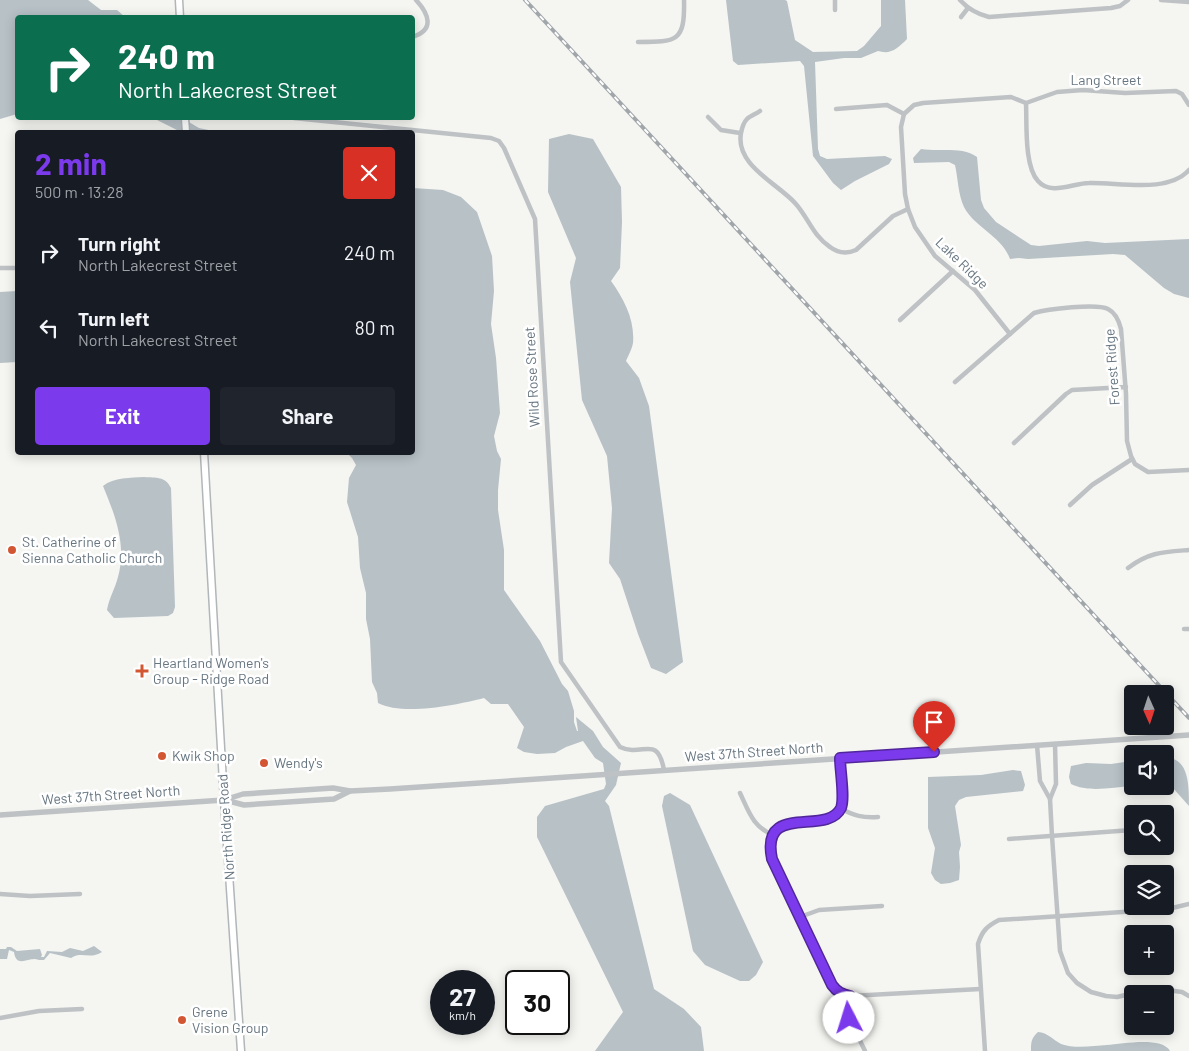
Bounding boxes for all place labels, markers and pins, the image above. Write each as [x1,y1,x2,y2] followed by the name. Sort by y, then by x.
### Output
[22,533,162,566] place label: St. Catherine of Sienna Catholic Church
[6,544,18,556] marker: St. Catherine of Sienna Catholic Church
[153,654,269,687] place label: Heartland Women's Group - Ridge Road
[135,664,149,678] marker: Heartland Women's Group - Ridge Road
[913,701,955,752] pin
[172,747,235,764] place label: Kwik Shop
[156,750,168,762] marker: Kwik Shop
[274,754,323,771] place label: Wendy's
[258,757,270,769] marker: Wendy's
[192,1003,269,1036] place label: Grene Vision Group
[176,1014,188,1026] marker: Grene Vision Group

